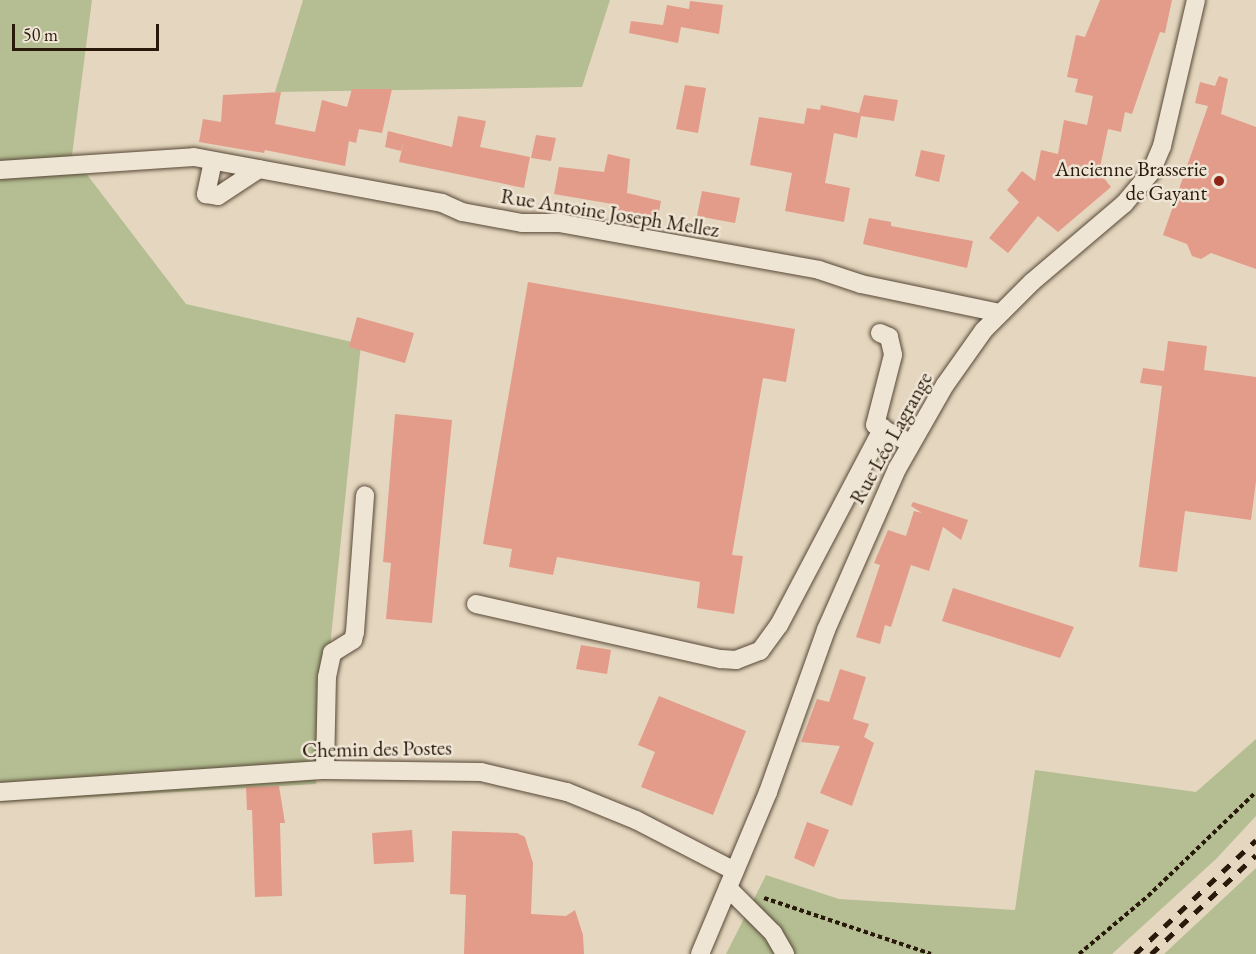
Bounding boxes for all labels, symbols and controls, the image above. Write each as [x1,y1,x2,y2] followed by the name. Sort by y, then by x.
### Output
[15,12,162,50] scale bar
[23,23,58,46] text: 50 m
[1055,156,1207,206] place label: Ancienne Brasserie de Gayant
[1212,174,1226,188] marker: Ancienne Brasserie de Gayant
[499,183,721,243] street label: Rue Antoine Joseph Mellez
[844,368,938,508] street label: Rue Léo Lagrange
[302,735,452,763] street label: Chemin des Postes

